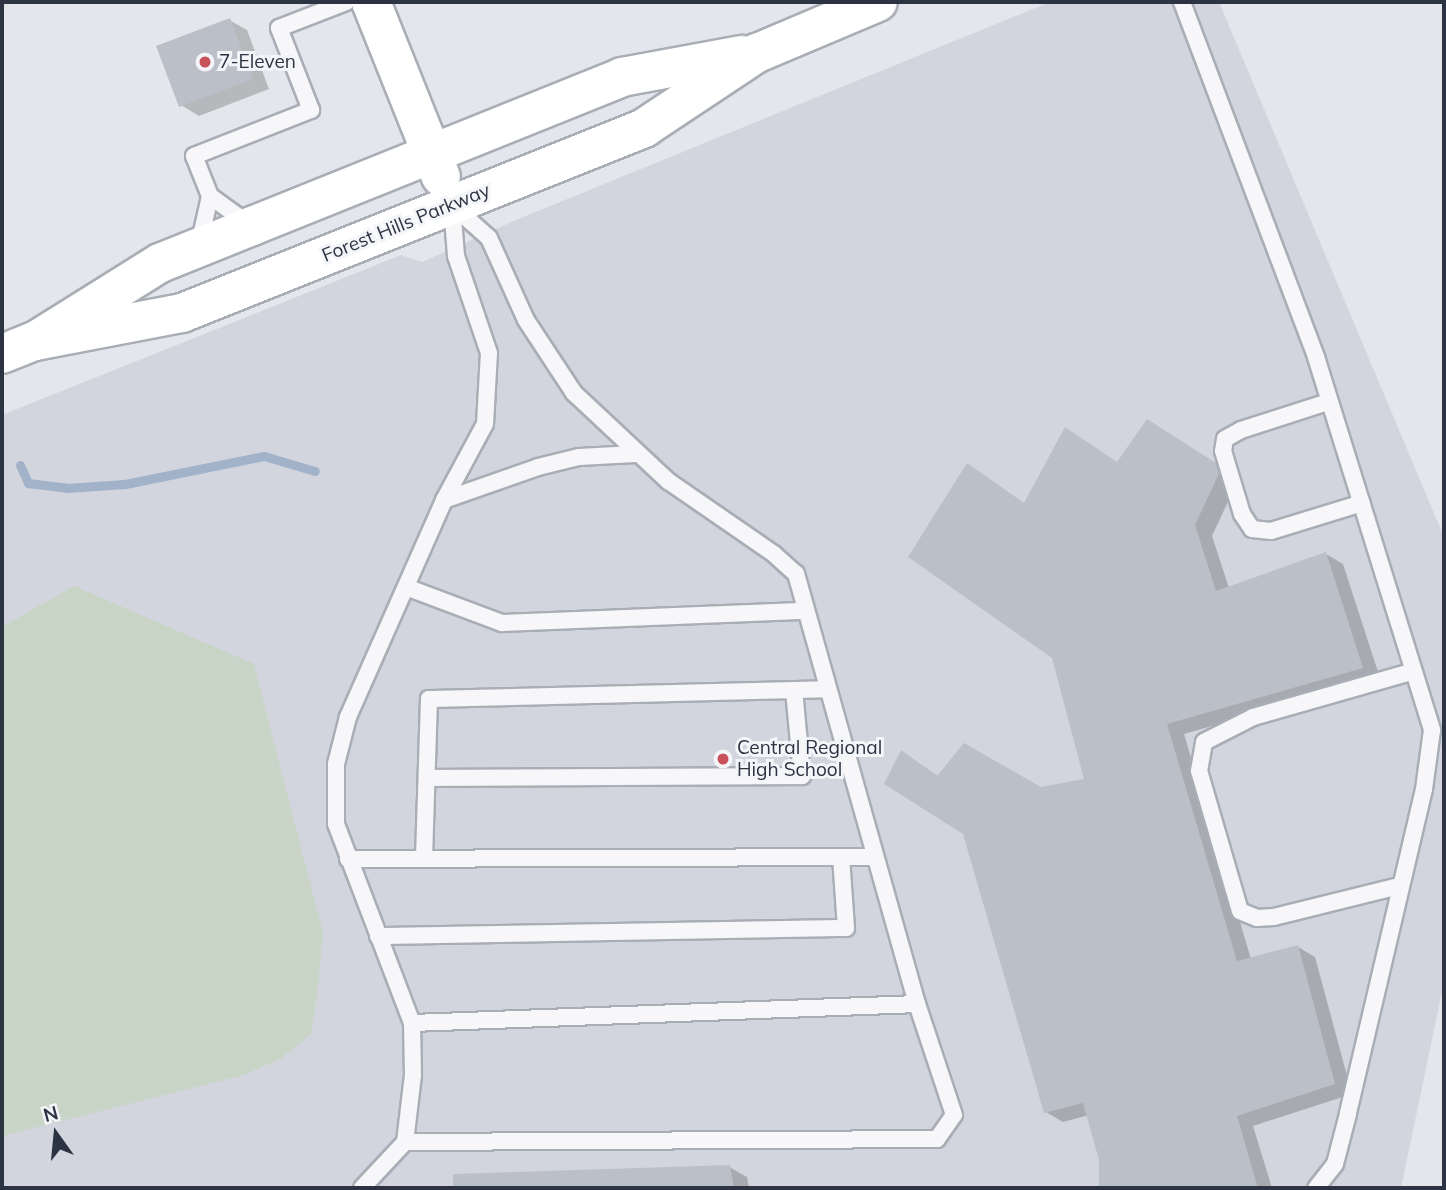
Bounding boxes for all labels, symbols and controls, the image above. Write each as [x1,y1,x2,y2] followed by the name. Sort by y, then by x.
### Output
[219,51,296,73] place label: 7-Eleven
[197,54,213,70] marker: 7-Eleven
[319,179,493,267] street label: Forest Hills Parkway
[737,737,882,781] place label: Central Regional High School
[715,751,731,767] marker: Central Regional High School
[21,1099,91,1169] north arrow
[41,1100,61,1127] text: N

